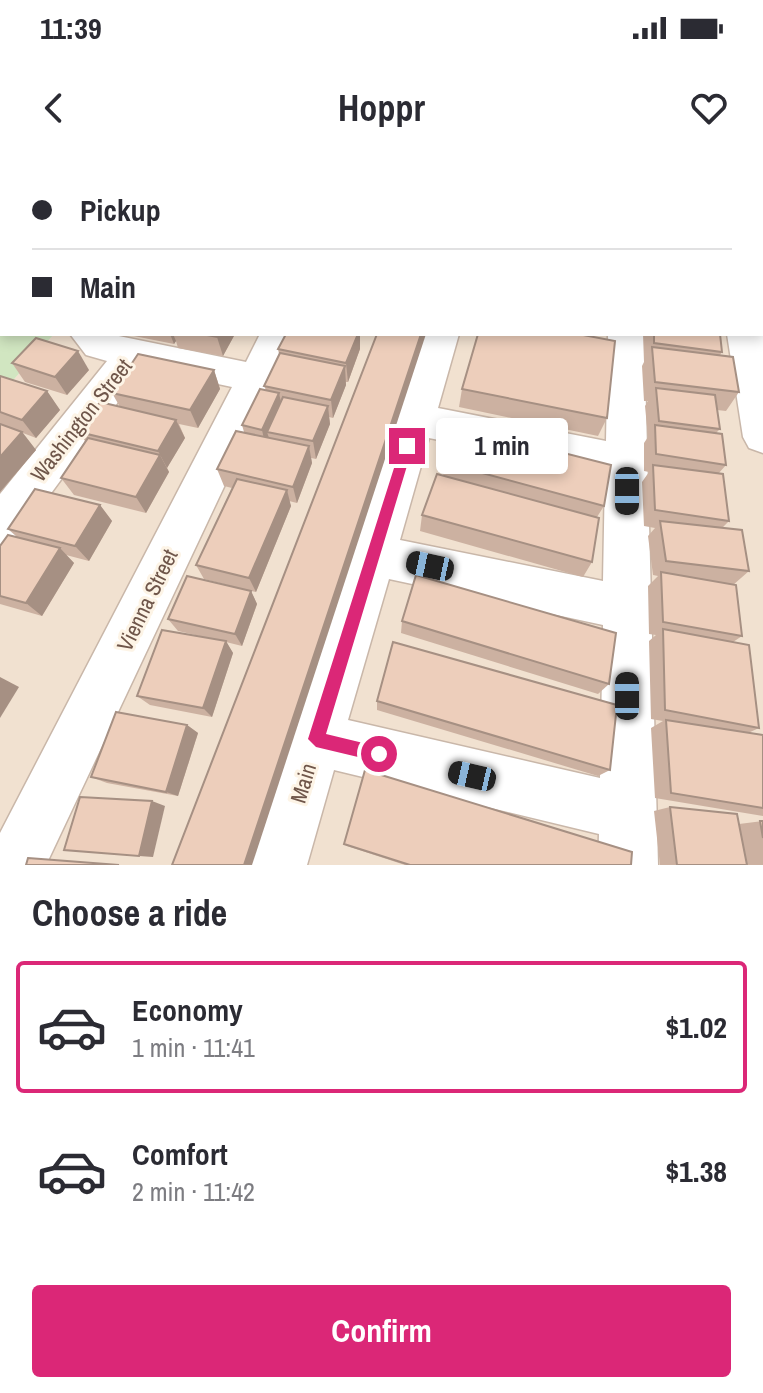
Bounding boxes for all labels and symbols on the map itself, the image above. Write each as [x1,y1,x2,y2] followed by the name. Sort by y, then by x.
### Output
[23,352,139,488] street label: Washington Street
[435,418,567,474] callout: 1 min
[389,428,425,464] route end
[615,467,639,515] car
[109,544,185,656] street label: Vienna Street
[404,549,456,583] car
[615,672,639,720] car
[361,736,397,772] route start
[283,759,323,807] street label: Main
[446,759,498,793] car

